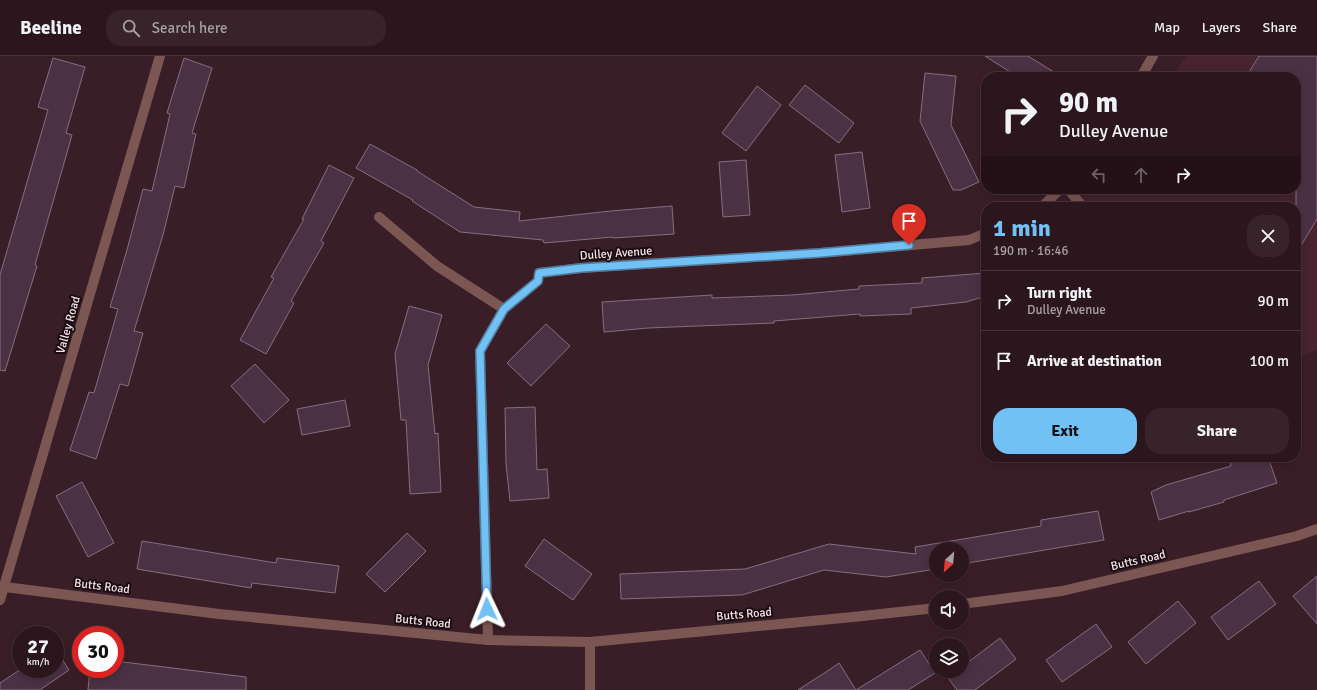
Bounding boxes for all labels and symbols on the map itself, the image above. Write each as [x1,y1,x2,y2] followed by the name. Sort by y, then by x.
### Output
[892,204,926,245] pin
[579,243,653,264] street label: Dulley Avenue
[53,295,84,356] street label: Valley Road
[929,542,969,582] north arrow
[1109,547,1167,574] street label: Butts Road
[73,576,131,597] street label: Butts Road
[466,588,508,630] position arrow
[716,605,772,624] street label: Butts Road
[394,611,451,632] street label: Butts Road
[72,626,124,678] speed limit sign: 30

